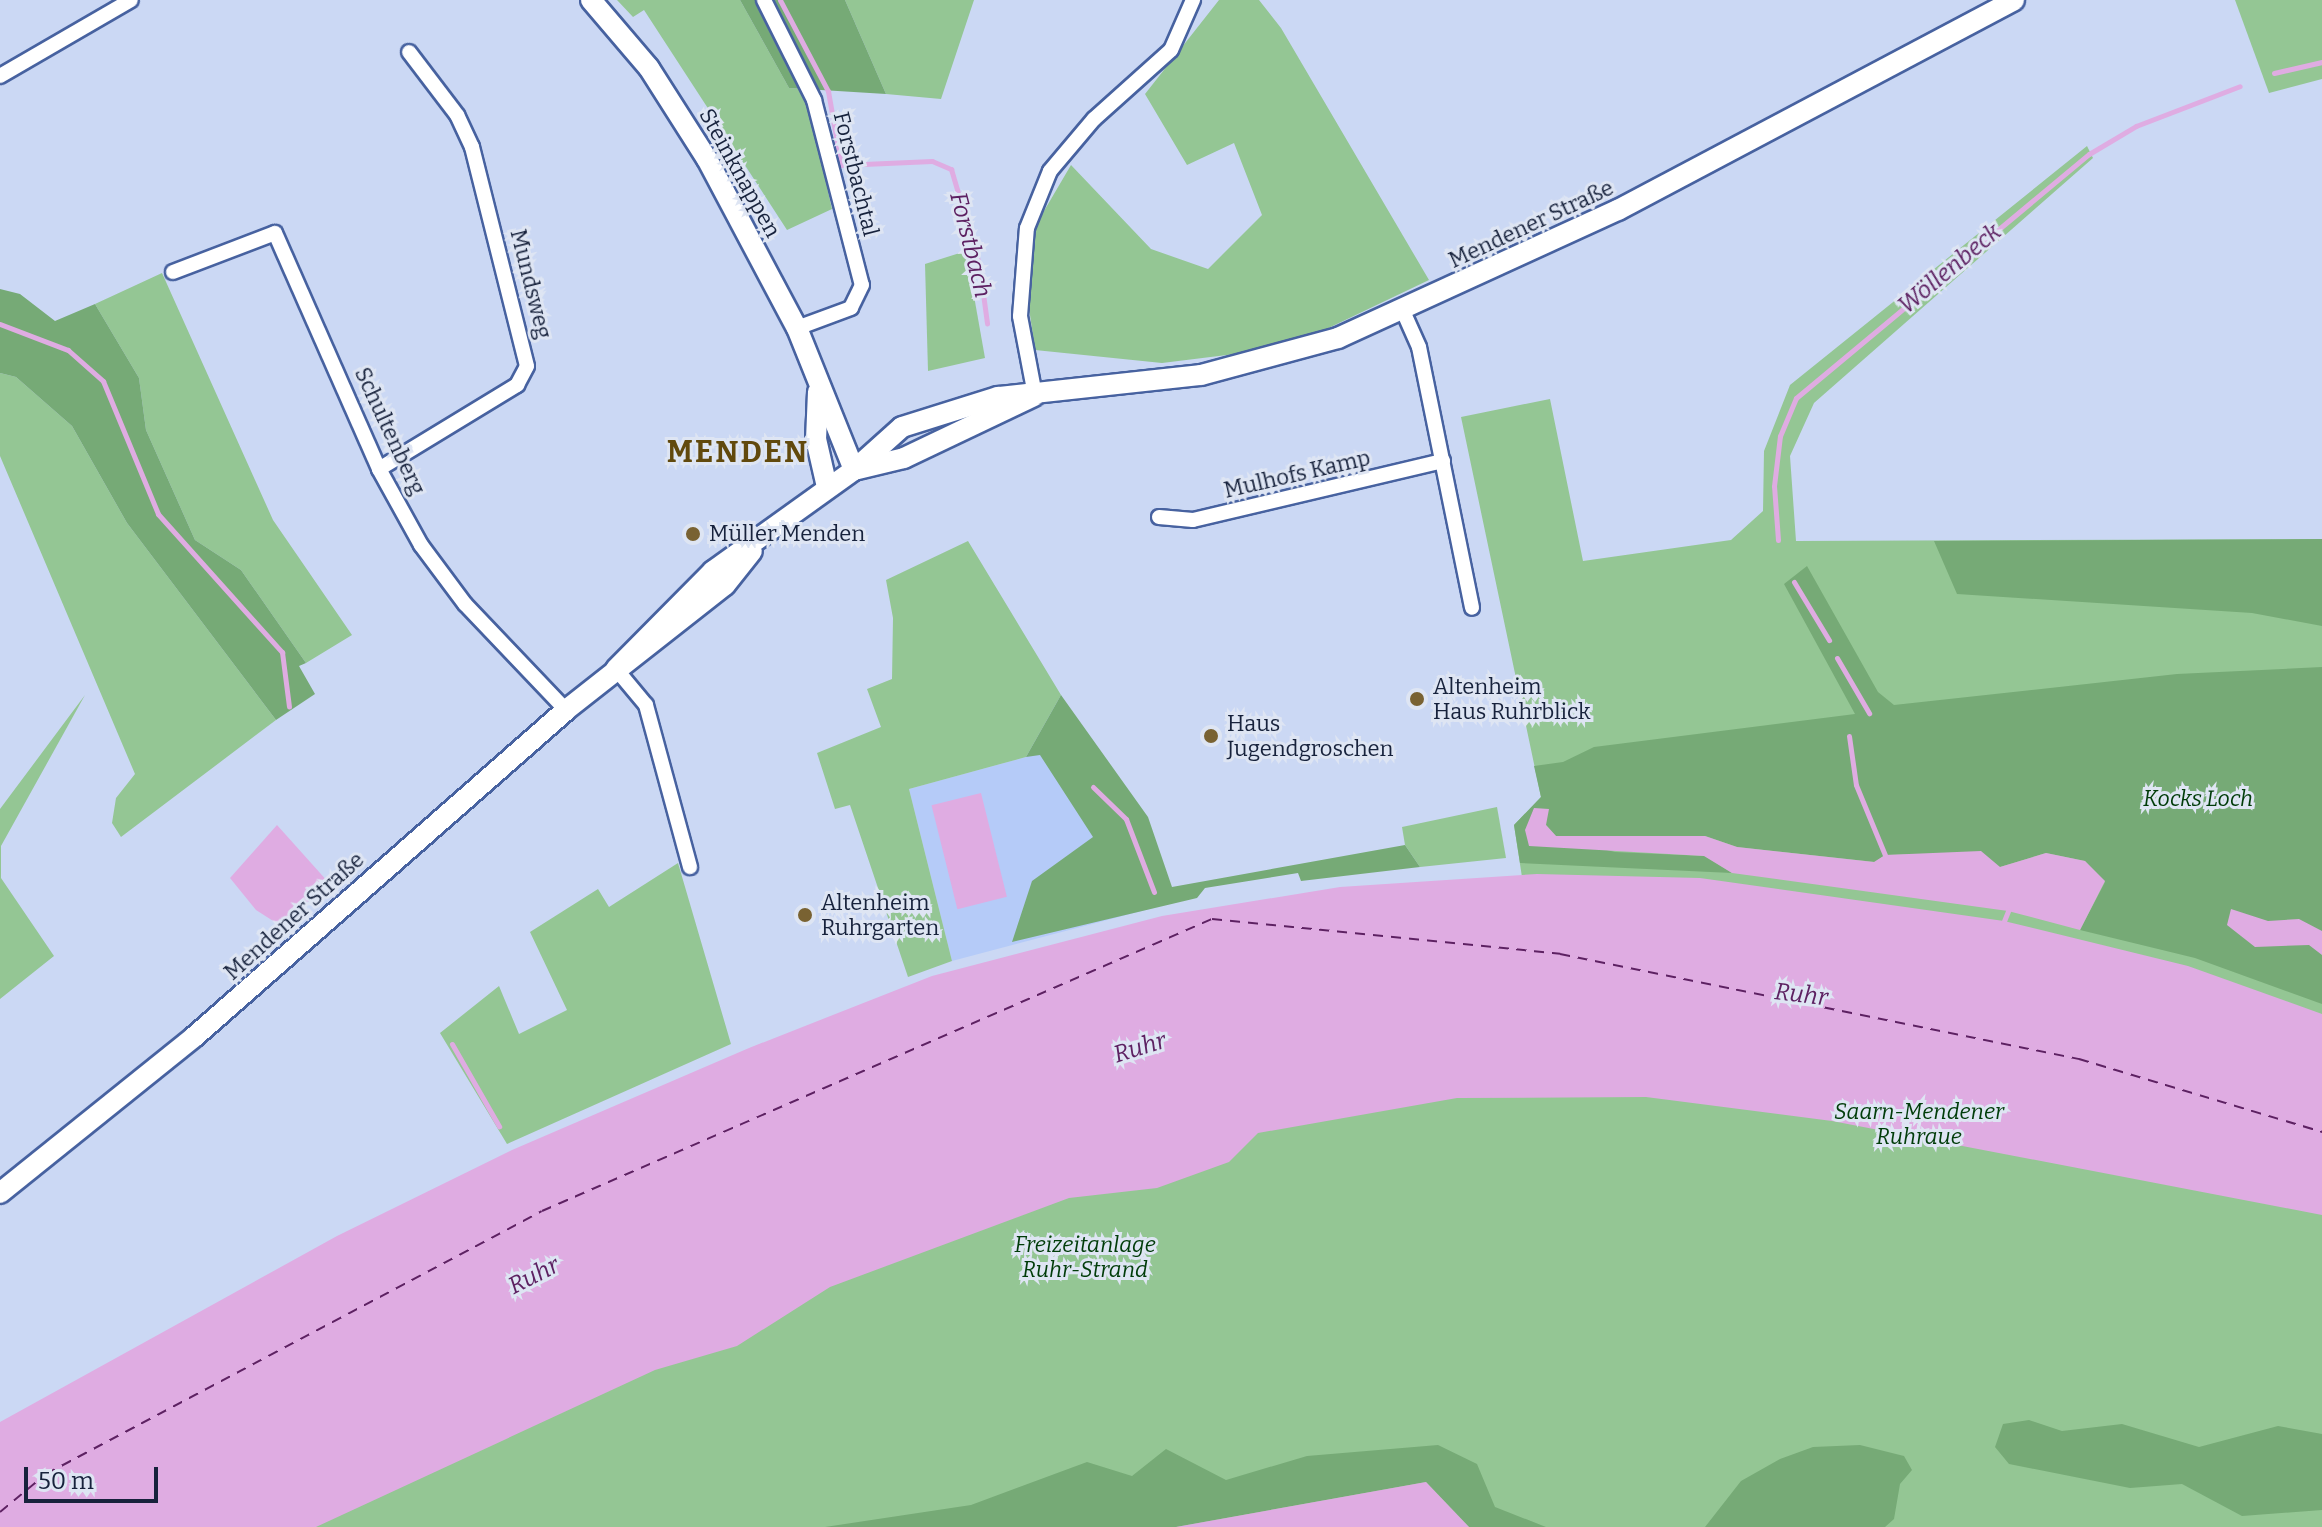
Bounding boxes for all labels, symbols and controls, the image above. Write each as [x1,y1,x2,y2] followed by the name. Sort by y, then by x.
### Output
[694,104,786,242] street label: Steinknappen
[828,109,884,239] street label: Forstbachtal
[1445,174,1617,274] street label: Mendener Straße
[943,189,997,301] water label: Forstbach
[1893,218,2007,320] water label: Wöllenbeck
[505,227,557,341] street label: Mundsweg
[349,363,431,499] street label: Schultenberg
[667,434,809,470] district label: MENDEN
[1221,444,1373,504] street label: Mulhofs Kamp
[709,521,865,547] place label: Müller Menden
[684,525,702,543] marker: Müller Menden
[1433,673,1590,724] place label: Altenheim Haus Ruhrblick
[1408,690,1426,708] marker: Altenheim Haus Ruhrblick
[1227,710,1394,762] place label: Haus Jugendgroschen
[1202,727,1220,745] marker: Haus Jugendgroschen
[2143,786,2253,812] park label: Kocks Loch
[219,846,369,986] street label: Mendener Straße
[821,889,939,940] place label: Altenheim Ruhrgarten
[796,906,814,924] marker: Altenheim Ruhrgarten
[1773,977,1829,1013] water label: Ruhr
[1110,1026,1170,1070] water label: Ruhr
[1834,1098,2004,1150] park label: Saarn-Mendener Ruhraue
[1014,1231,1156,1282] park label: Freizeitanlage Ruhr-Strand
[504,1251,564,1301] water label: Ruhr
[28,1451,162,1501] scale bar
[38,1467,94,1495] text: 50 m

